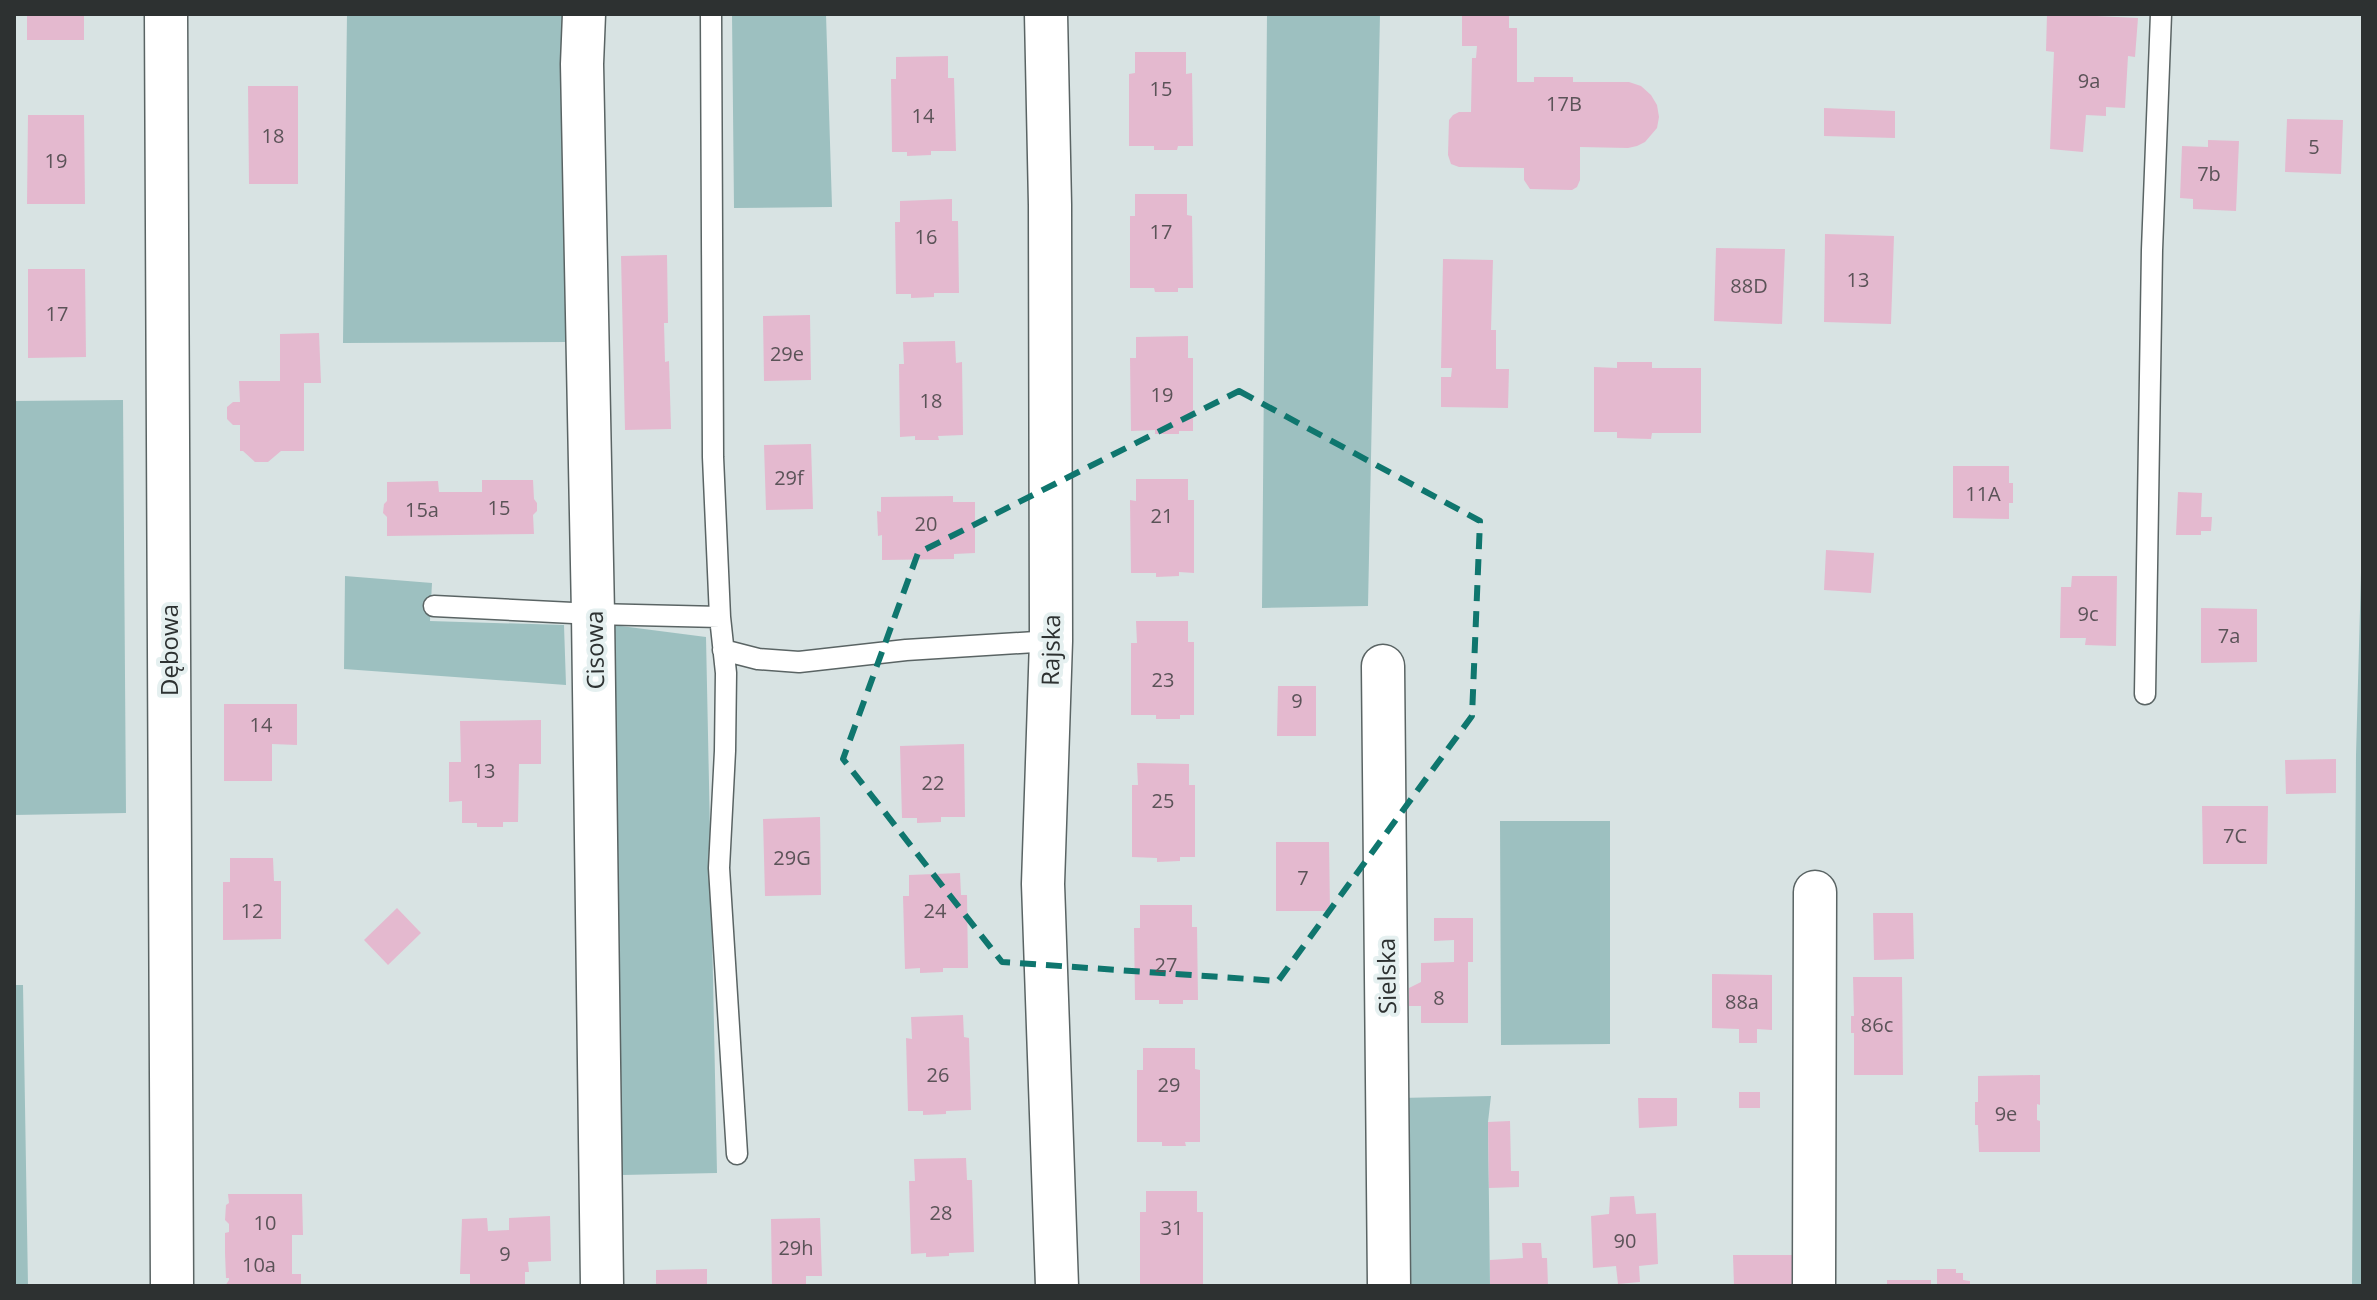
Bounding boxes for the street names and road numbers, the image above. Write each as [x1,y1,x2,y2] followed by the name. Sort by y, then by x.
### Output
[152,604,185,696] street label: Dębowa
[577,610,611,690] street label: Cisowa
[1033,614,1067,686] street label: Rajska
[1369,938,1403,1014] street label: Sielska

